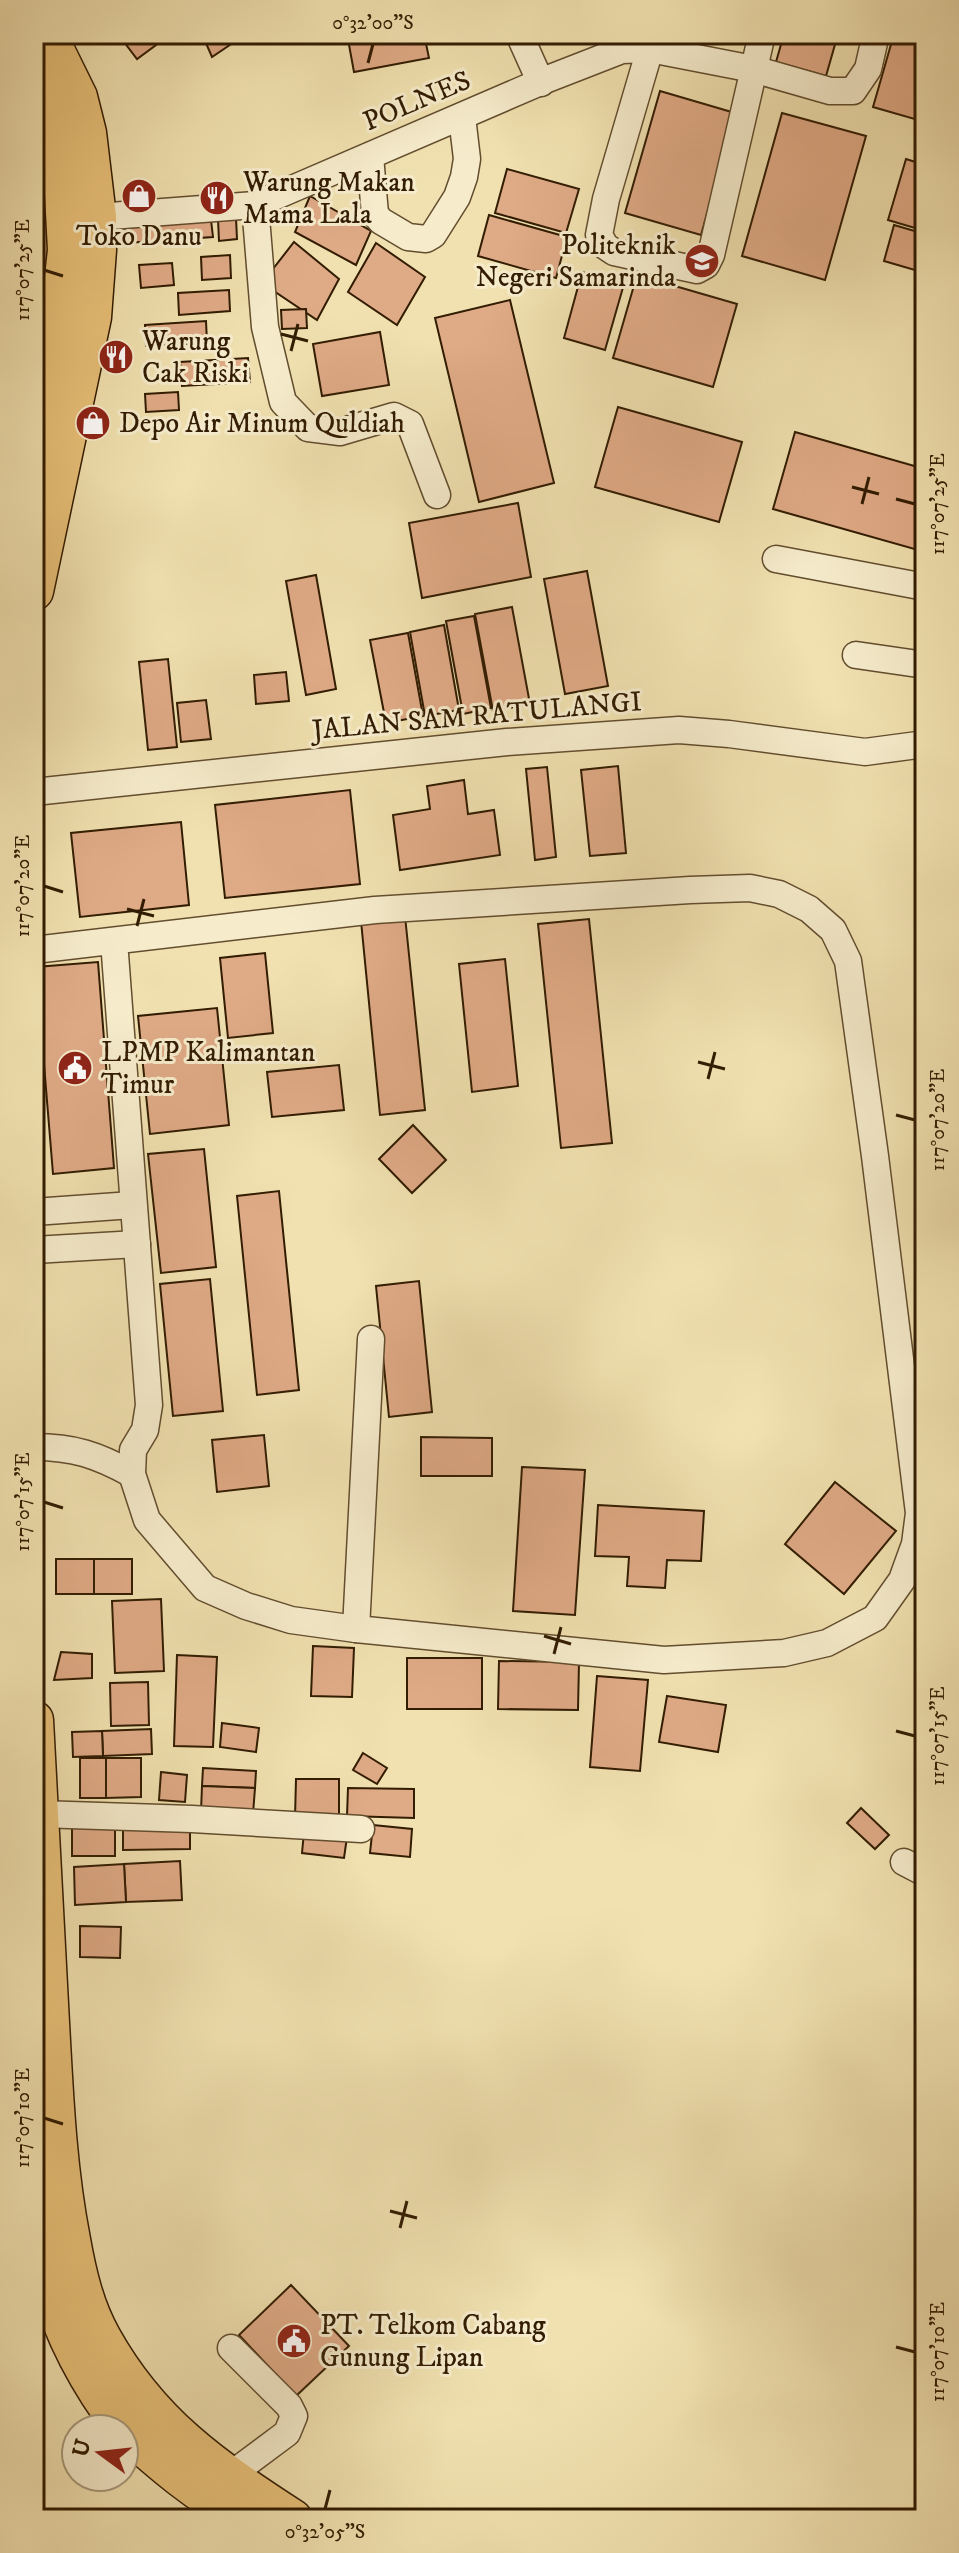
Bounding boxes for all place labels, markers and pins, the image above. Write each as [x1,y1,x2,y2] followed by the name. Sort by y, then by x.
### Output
[242,165,415,232] place label: Warung Makan Mama Lala
[120,177,158,215] shop icon: Toko Danu
[198,179,236,217] restaurant icon: Warung Makan Mama Lala
[76,219,202,254] place label: Toko Danu
[476,228,676,295] place label: Politeknik Negeri Samarinda
[683,242,721,280] school or university icon: Politeknik Negeri Samarinda
[141,324,249,391] place label: Warung Cak Riski
[97,338,135,376] restaurant icon: Warung Cak Riski
[74,404,112,442] shop icon: Depo Air Minum Quldiah
[119,406,405,441] place label: Depo Air Minum Quldiah
[101,1035,316,1102] place label: LPMP Kalimantan Timur
[56,1049,94,1087] public building icon: LPMP Kalimantan Timur
[320,2308,546,2375] place label: PT. Telkom Cabang Gunung Lipan
[275,2322,313,2360] public building icon: PT. Telkom Cabang Gunung Lipan

